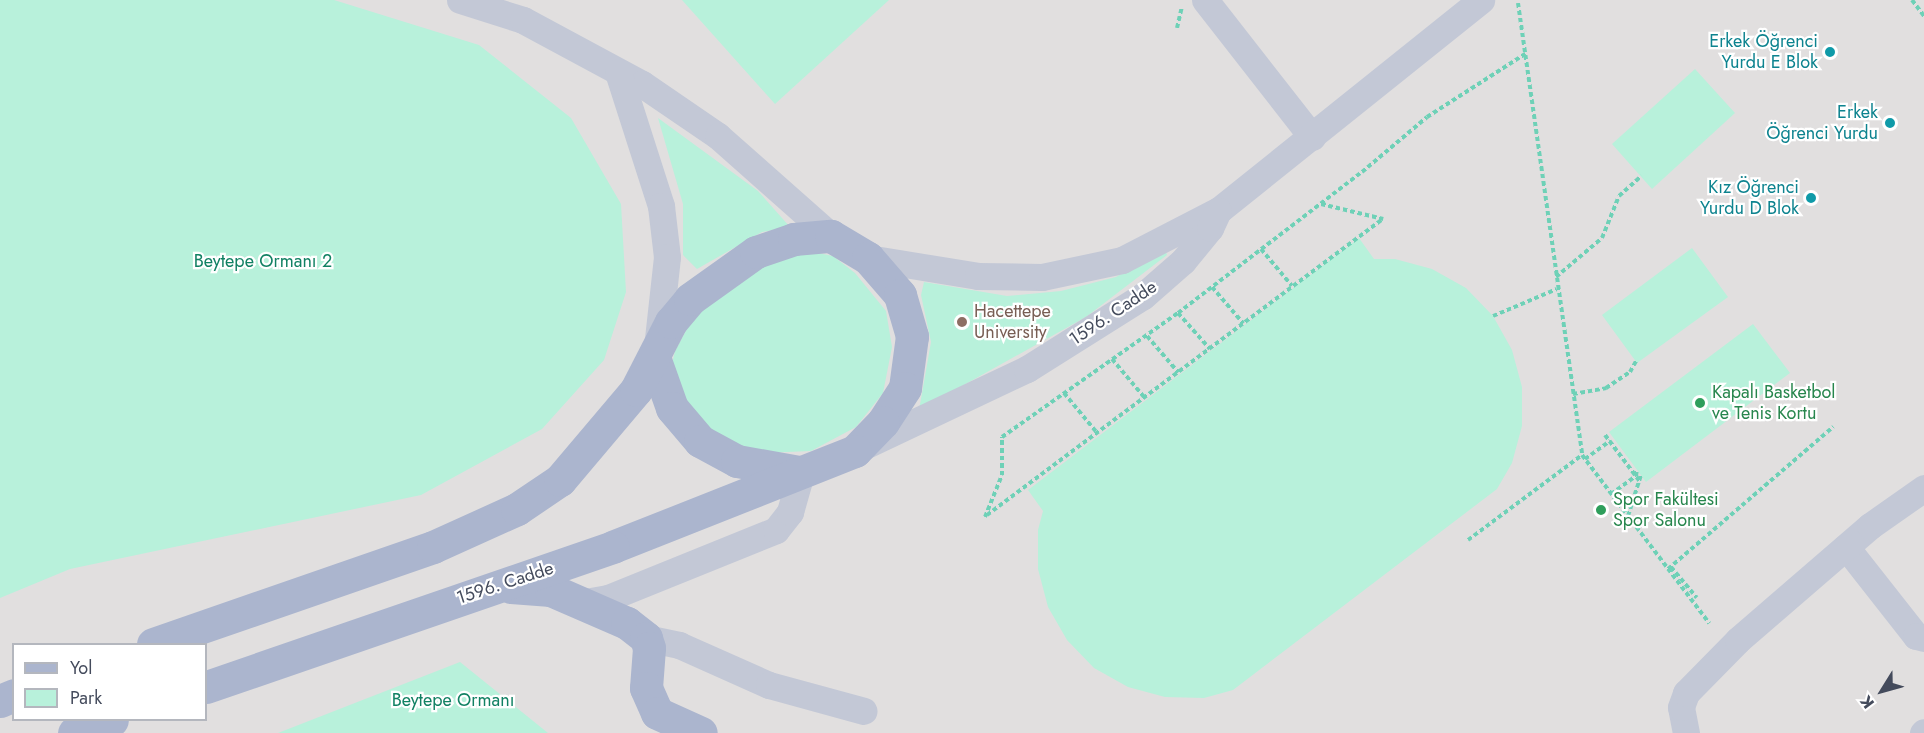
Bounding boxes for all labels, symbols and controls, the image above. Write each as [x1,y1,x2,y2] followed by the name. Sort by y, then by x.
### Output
[1709,31,1818,74] place label: Erkek Öğrenci Yurdu E Blok
[1823,45,1837,59] marker: Erkek Öğrenci Yurdu E Blok
[1766,102,1878,144] place label: Erkek Öğrenci Yurdu
[1883,116,1897,130] marker: Erkek Öğrenci Yurdu
[1700,177,1799,219] place label: Kız Öğrenci Yurdu D Blok
[1804,191,1818,205] marker: Kız Öğrenci Yurdu D Blok
[194,250,332,272] park label: Beytepe Ormanı 2
[1065,276,1161,350] street label: 1596. Cadde
[974,301,1051,344] place label: Hacettepe University
[955,315,969,329] marker: Hacettepe University
[1712,382,1835,424] place label: Kapalı Basketbol ve Tenis Kortu
[1693,396,1707,410] marker: Kapalı Basketbol ve Tenis Kortu
[1613,489,1719,532] place label: Spor Fakültesi Spor Salonu
[1594,503,1608,517] marker: Spor Fakültesi Spor Salonu
[454,557,556,609] street label: 1596. Cadde
[12,643,207,721] legend
[70,655,92,681] text: Yol
[1852,661,1912,721] north arrow
[70,685,102,711] text: Park
[392,689,514,711] park label: Beytepe Ormanı
[1855,691,1880,714] text: K

